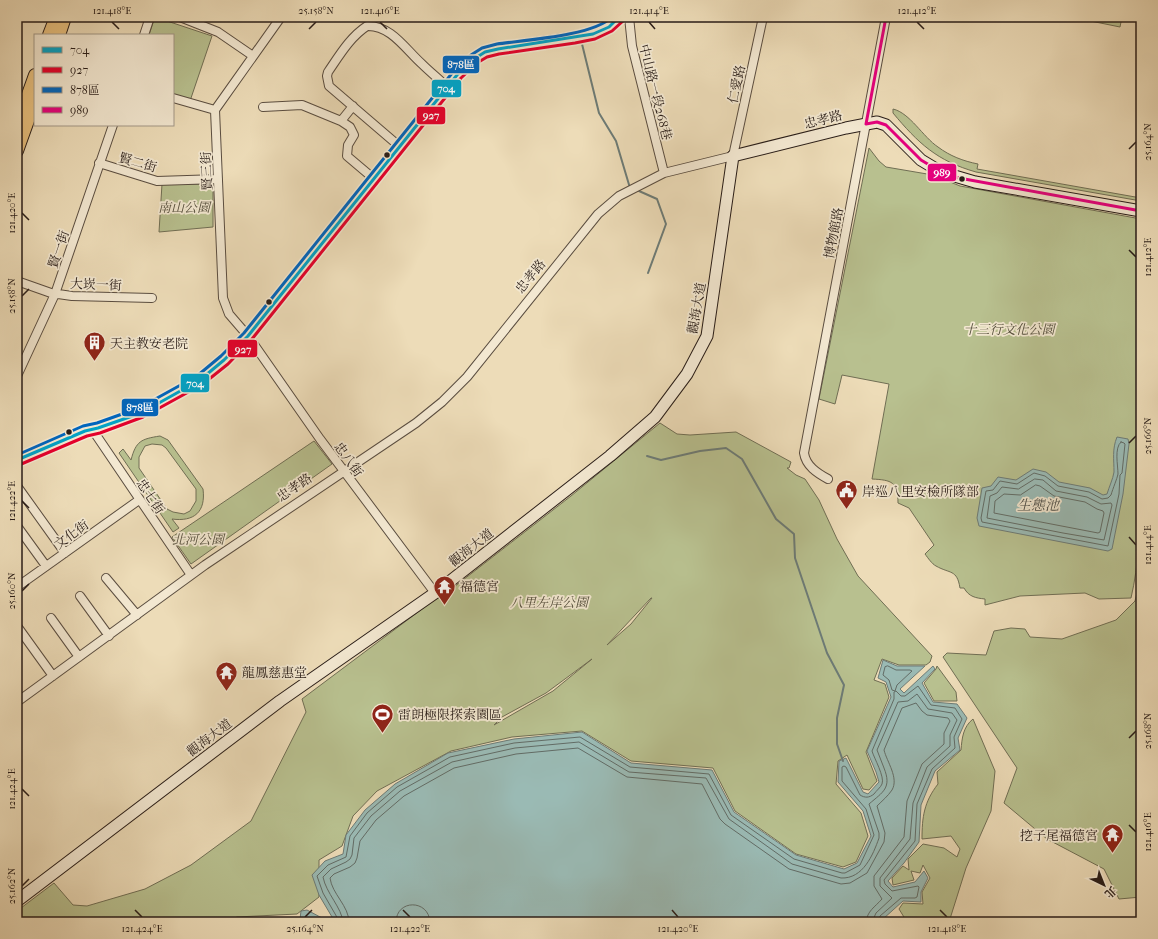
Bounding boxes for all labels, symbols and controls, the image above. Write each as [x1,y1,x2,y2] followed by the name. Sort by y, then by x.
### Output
[93,5,131,17] text: 121.418°E
[298,5,334,17] text: 25.158°N
[360,5,400,17] text: 121.416°E
[629,5,669,17] text: 121.414°E
[898,5,936,17] text: 121.412°E
[34,34,174,126] legend
[70,43,90,57] text: 704
[636,43,675,142] street label: 中山路一段268巷
[442,55,480,74] line badge: 878區
[447,58,475,71] text: 878區
[70,63,88,77] text: 927
[725,63,748,105] street label: 仁愛路
[431,79,462,98] line badge: 704
[436,82,455,95] text: 704
[70,83,100,97] text: 878區
[70,103,89,117] text: 989
[416,106,446,125] line badge: 927
[802,107,844,131] street label: 忠孝路
[422,109,440,122] text: 927
[1142,123,1154,161] text: 25.164°N
[117,150,159,175] street label: 賢二街
[382,150,392,160] unlabelled marker
[198,151,215,191] street label: 賢三街
[927,163,957,182] line badge: 989
[932,166,951,179] text: 989
[957,174,967,184] unlabelled marker
[6,193,18,233] text: 121.420°E
[158,200,212,215] park label: 南山公園
[821,206,846,260] street label: 博物館路
[45,228,72,270] street label: 賢一街
[1142,238,1154,276] text: 121.412°E
[512,256,548,296] street label: 忠孝路
[70,276,122,293] street label: 大崁一街
[6,278,18,314] text: 25.158°N
[685,281,708,335] street label: 觀海大道
[264,297,274,307] unlabelled marker
[963,322,1056,337] park label: 十三行文化公園
[82,330,108,363] building icon: 天主教安老院
[110,336,188,351] place label: 天主教安老院
[227,339,258,358] line badge: 927
[234,343,252,356] text: 927
[180,373,210,393] line badge: 704
[185,377,204,390] text: 704
[121,398,159,417] line badge: 878區
[126,401,154,414] text: 878區
[1142,417,1154,454] text: 25.166°N
[64,427,74,437] unlabelled marker
[331,439,366,479] street label: 忠八街
[274,470,315,505] street label: 忠孝路
[133,476,168,517] street label: 忠七街
[834,478,860,511] public building icon: 岸巡八里安檢所隊部
[6,481,18,521] text: 121.422°E
[862,484,979,499] place label: 岸巡八里安檢所隊部
[1017,497,1061,514] water label: 生態池
[51,517,91,552] street label: 文化街
[446,525,496,569] street label: 觀海大道
[1142,525,1154,565] text: 121.414°E
[172,532,226,547] park label: 北河公園
[6,572,18,610] text: 25.160°N
[432,573,458,606] temple icon: 福德宮
[460,579,499,594] place label: 福德宮
[510,595,590,610] park label: 八里左岸公園
[213,659,239,692] temple icon: 龍鳳慈惠堂
[242,665,307,680] place label: 龍鳳慈惠堂
[369,701,395,734] sports icon: 雷朗極限探索園區
[398,707,502,722] place label: 雷朗極限探索園區
[1142,712,1154,749] text: 25.168°N
[184,716,235,759] street label: 觀海大道
[6,768,18,810] text: 121.424°E
[1142,812,1154,852] text: 121.416°E
[1100,822,1126,855] temple icon: 挖子尾福德宮
[1020,828,1098,843] place label: 挖子尾福德宮
[1084,865,1124,905] north arrow
[6,867,18,904] text: 25.162°N
[1102,883,1119,900] text: 北
[121,923,163,935] text: 121.424°E
[286,923,324,935] text: 25.164°N
[390,923,430,935] text: 121.422°E
[658,923,698,935] text: 121.420°E
[928,923,966,935] text: 121.418°E

